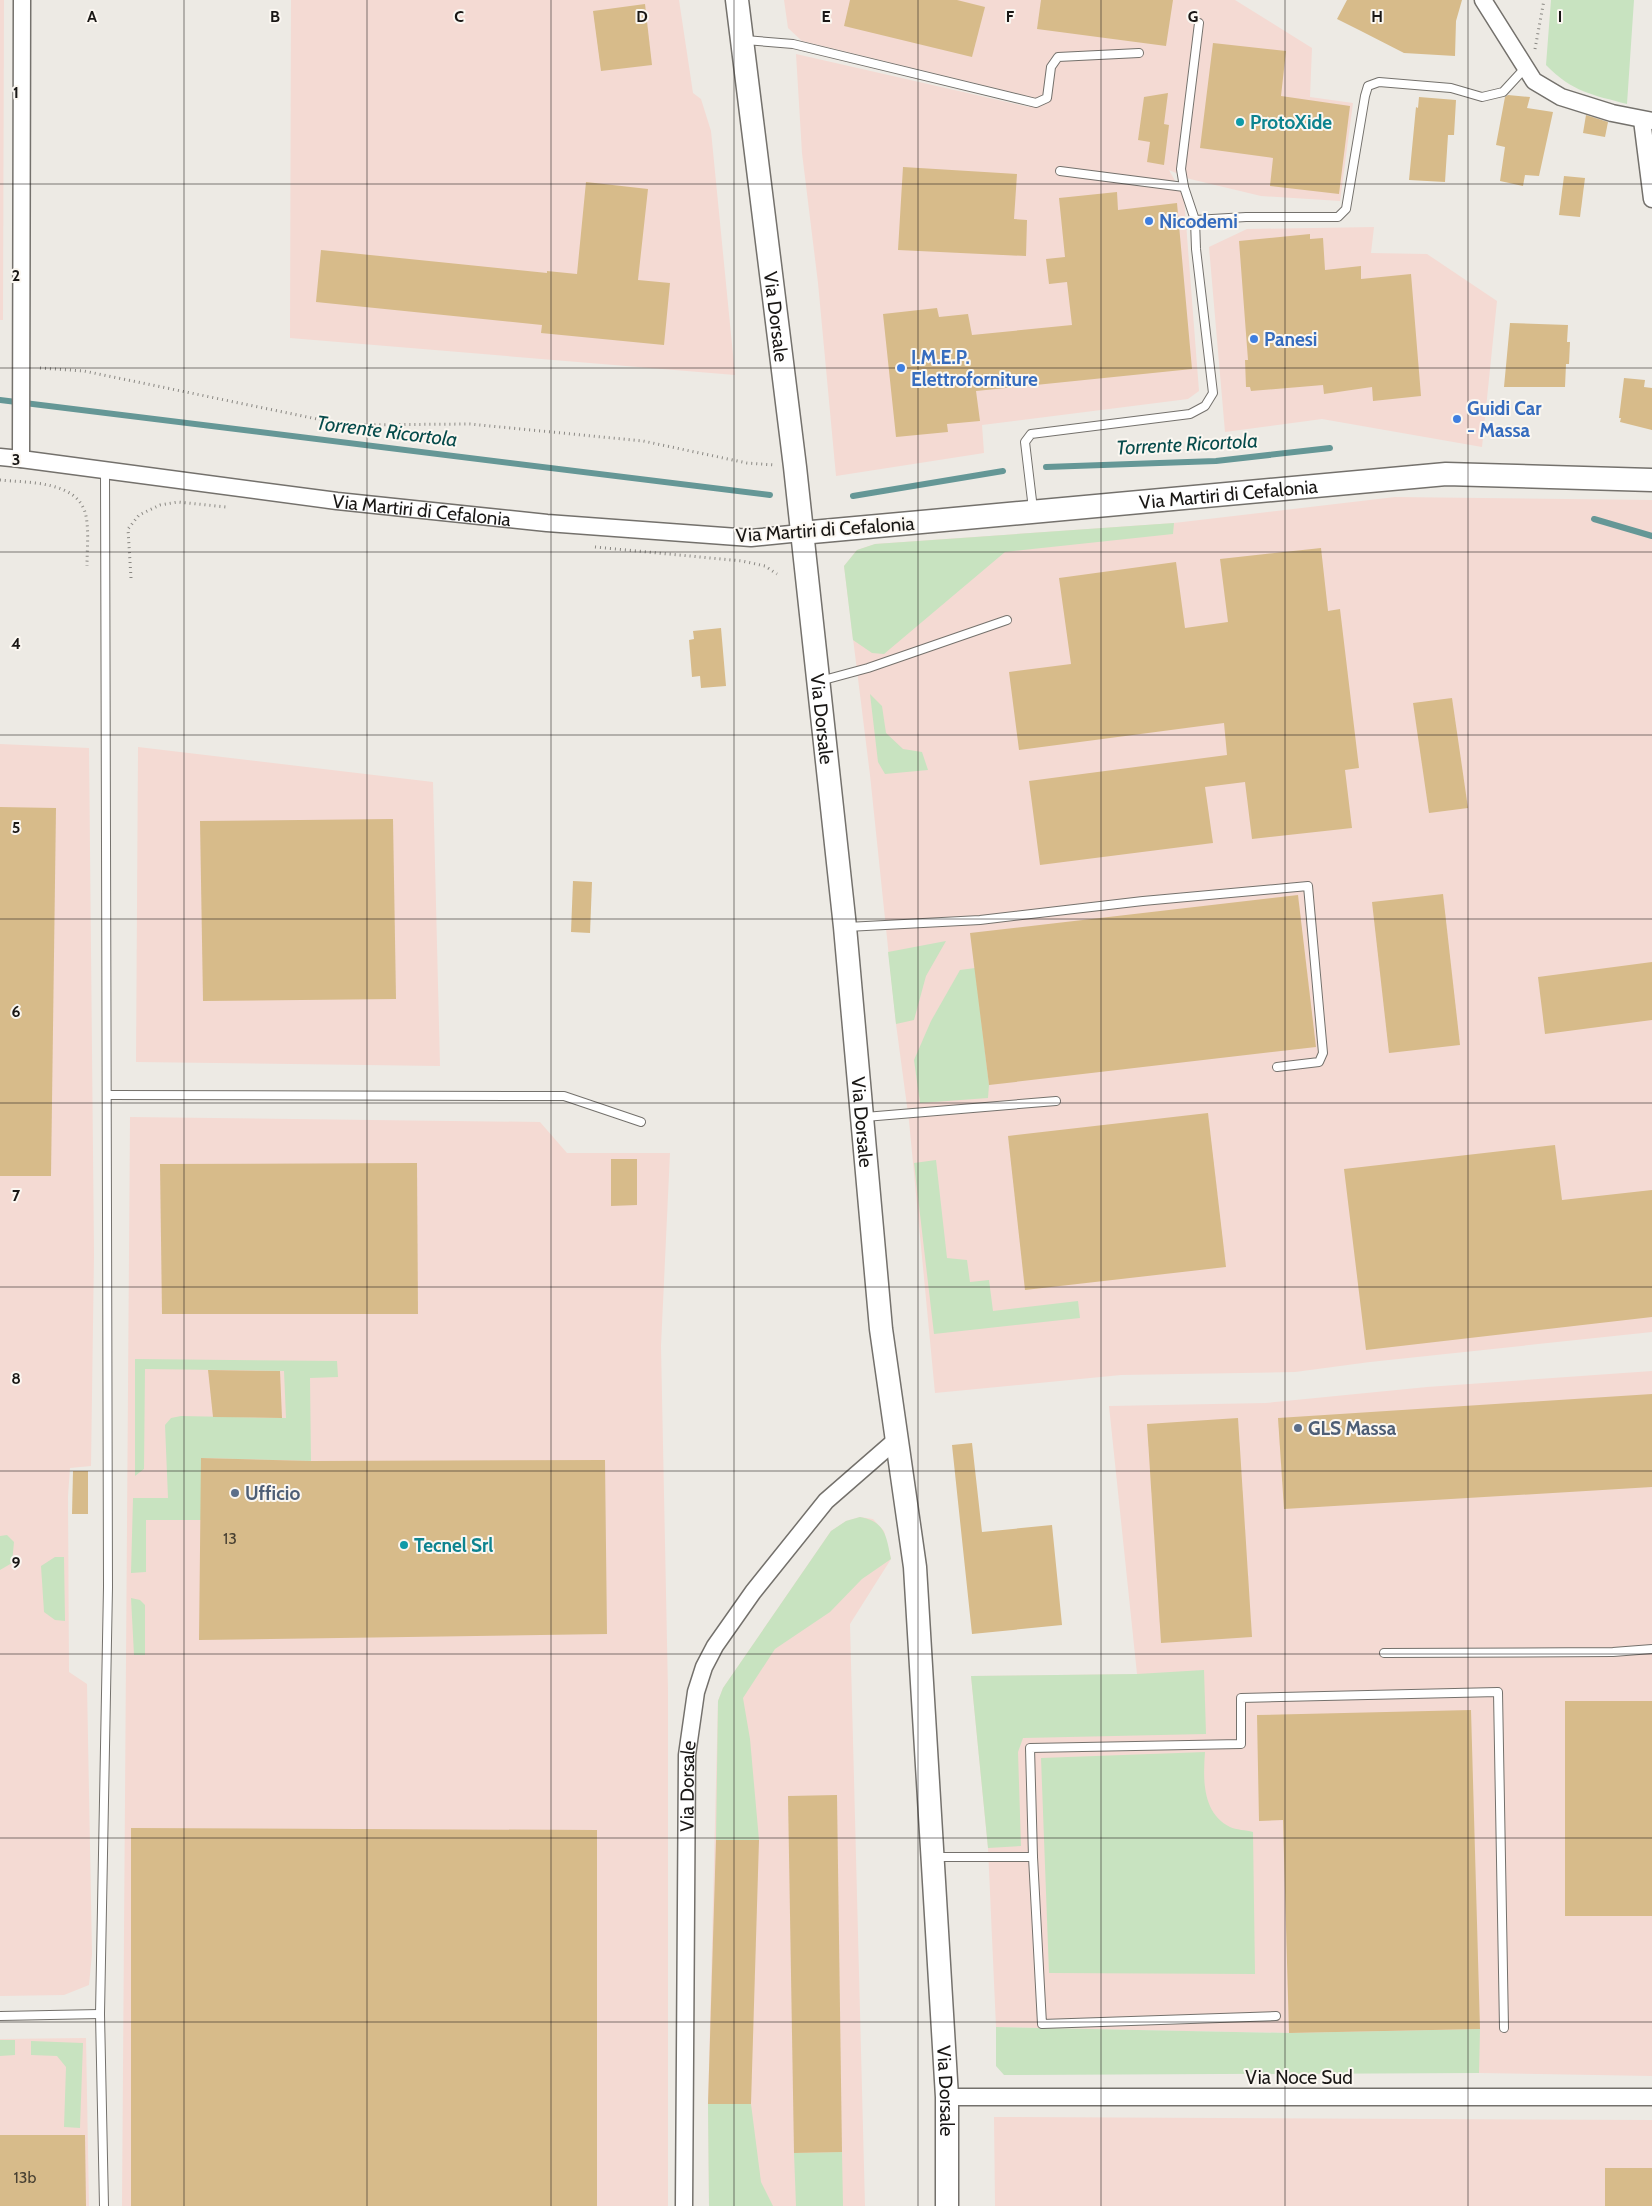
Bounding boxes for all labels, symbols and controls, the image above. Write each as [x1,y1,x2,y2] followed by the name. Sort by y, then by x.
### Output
[87,7,97,26] text: A
[270,7,280,26] text: B
[454,7,464,26] text: C
[636,7,648,26] text: D
[821,7,831,26] text: E
[1006,7,1015,26] text: F
[1188,7,1198,26] text: G
[1371,7,1383,26] text: H
[1558,7,1562,26] text: I
[13,83,19,102] text: 1
[1250,111,1332,134] place label: ProtoXide
[1234,116,1246,128] marker: ProtoXide
[1159,210,1238,233] place label: Nicodemi
[1143,215,1155,227] marker: Nicodemi
[12,266,20,285] text: 2
[759,270,793,364] street label: Via Dorsale
[1264,328,1317,351] place label: Panesi
[1248,333,1260,345] marker: Panesi
[911,346,1038,391] place label: I.M.E.P. Elettroforniture
[895,362,907,374] marker: I.M.E.P. Elettroforniture
[1467,397,1542,442] place label: Guidi Car - Massa
[315,410,459,452] water label: Torrente Ricortola
[1451,413,1463,425] marker: Guidi Car - Massa
[1116,428,1258,460] water label: Torrente Ricortola
[12,450,20,469] text: 3
[1138,475,1318,514] street label: Via Martiri di Cefalonia
[331,490,512,531] street label: Via Martiri di Cefalonia
[735,512,915,547] street label: Via Martiri di Cefalonia
[11,634,21,653] text: 4
[806,672,838,766] street label: Via Dorsale
[12,818,20,837] text: 5
[12,1002,21,1021] text: 6
[846,1076,878,1169] street label: Via Dorsale
[12,1186,21,1205] text: 7
[11,1369,21,1388] text: 8
[1308,1417,1397,1440] place label: GLS Massa
[1292,1422,1304,1434] marker: GLS Massa
[245,1482,300,1505] place label: Ufficio
[229,1487,241,1499] marker: Ufficio
[223,1529,237,1548] house number: 13
[414,1534,493,1557] place label: Tecnel Srl
[398,1539,410,1551] marker: Tecnel Srl
[12,1553,21,1572] text: 9
[675,1739,701,1832] street label: Via Dorsale
[932,2045,958,2137] street label: Via Dorsale
[1245,2066,1353,2089] street label: Via Noce Sud
[14,2168,36,2187] house number: 13b

